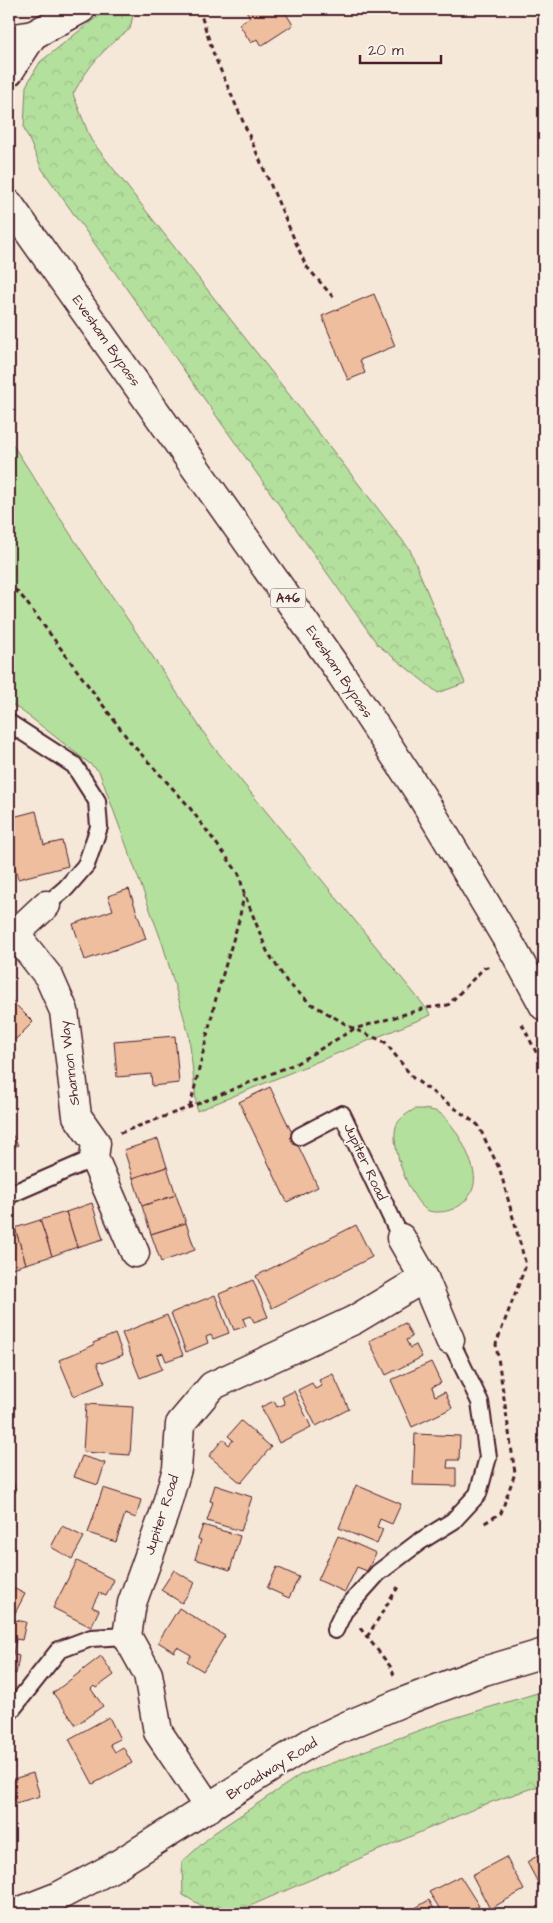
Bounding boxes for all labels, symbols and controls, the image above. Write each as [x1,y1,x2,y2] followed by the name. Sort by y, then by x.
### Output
[360,32,442,64] scale bar
[368,40,404,61] text: 20 m
[67,291,145,391] street label: Evesham Bypass
[270,588,306,608] road number: A46
[301,622,377,722] street label: Evesham Bypass
[55,1019,85,1107] street label: Shannon Way
[338,1120,392,1204] street label: Jupiter Road
[140,1472,184,1558] street label: Jupiter Road
[223,1733,321,1805] street label: Broadway Road

